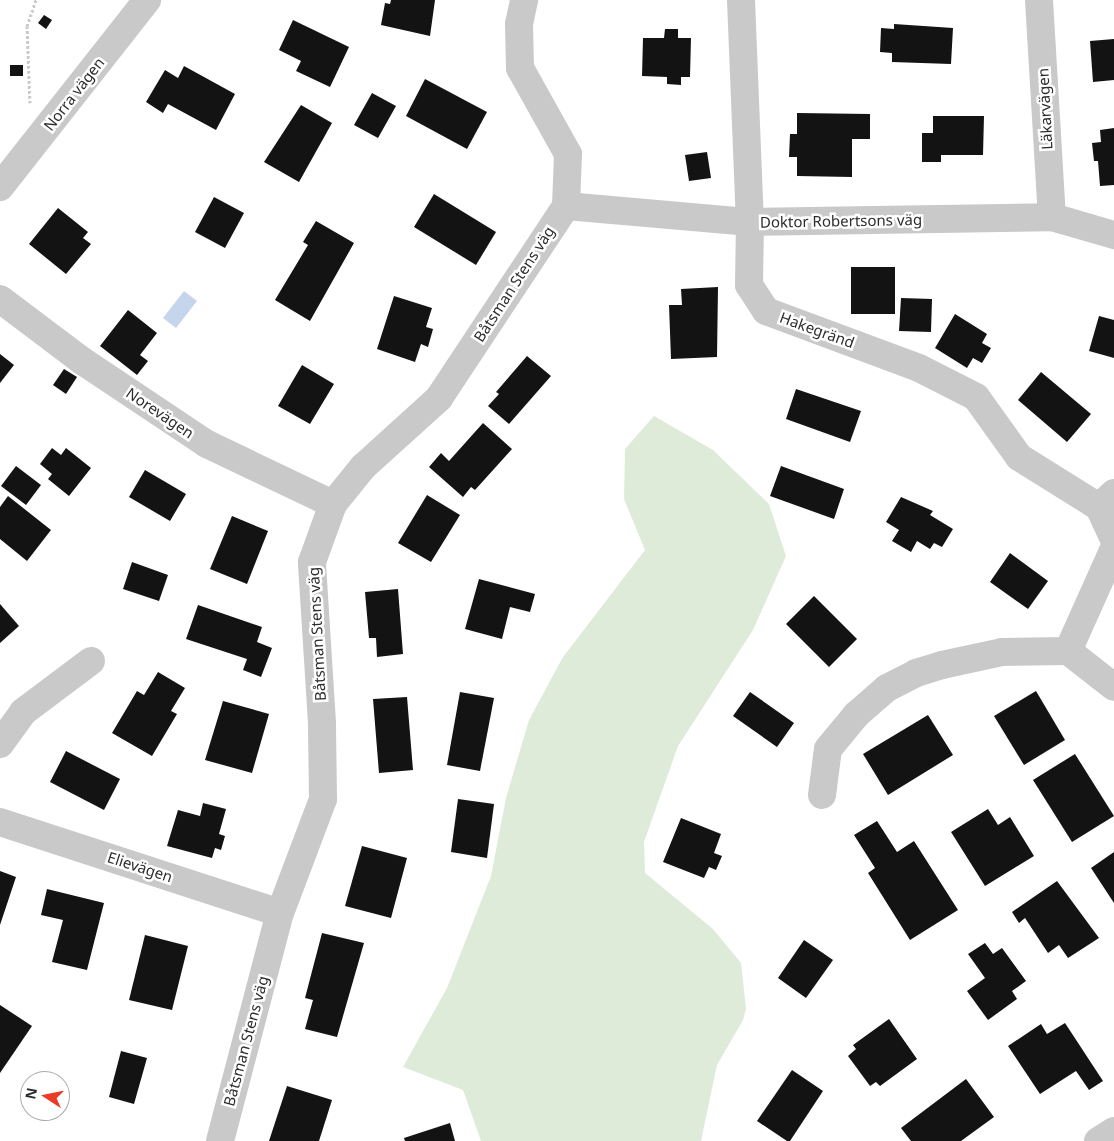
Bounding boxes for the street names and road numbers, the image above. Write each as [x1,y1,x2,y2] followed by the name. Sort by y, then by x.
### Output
[40,54,108,134] street label: Norra vägen
[1034,68,1056,150] street label: Läkarvägen
[760,211,922,231] street label: Doktor Robertsons väg
[470,223,558,345] street label: Båtsman Stens väg
[777,308,857,352] street label: Hakegränd
[123,384,197,442] street label: Norevägen
[305,567,329,701] street label: Båtsman Stens väg
[105,848,175,886] street label: Elievägen
[220,974,272,1108] street label: Båtsman Stens väg

